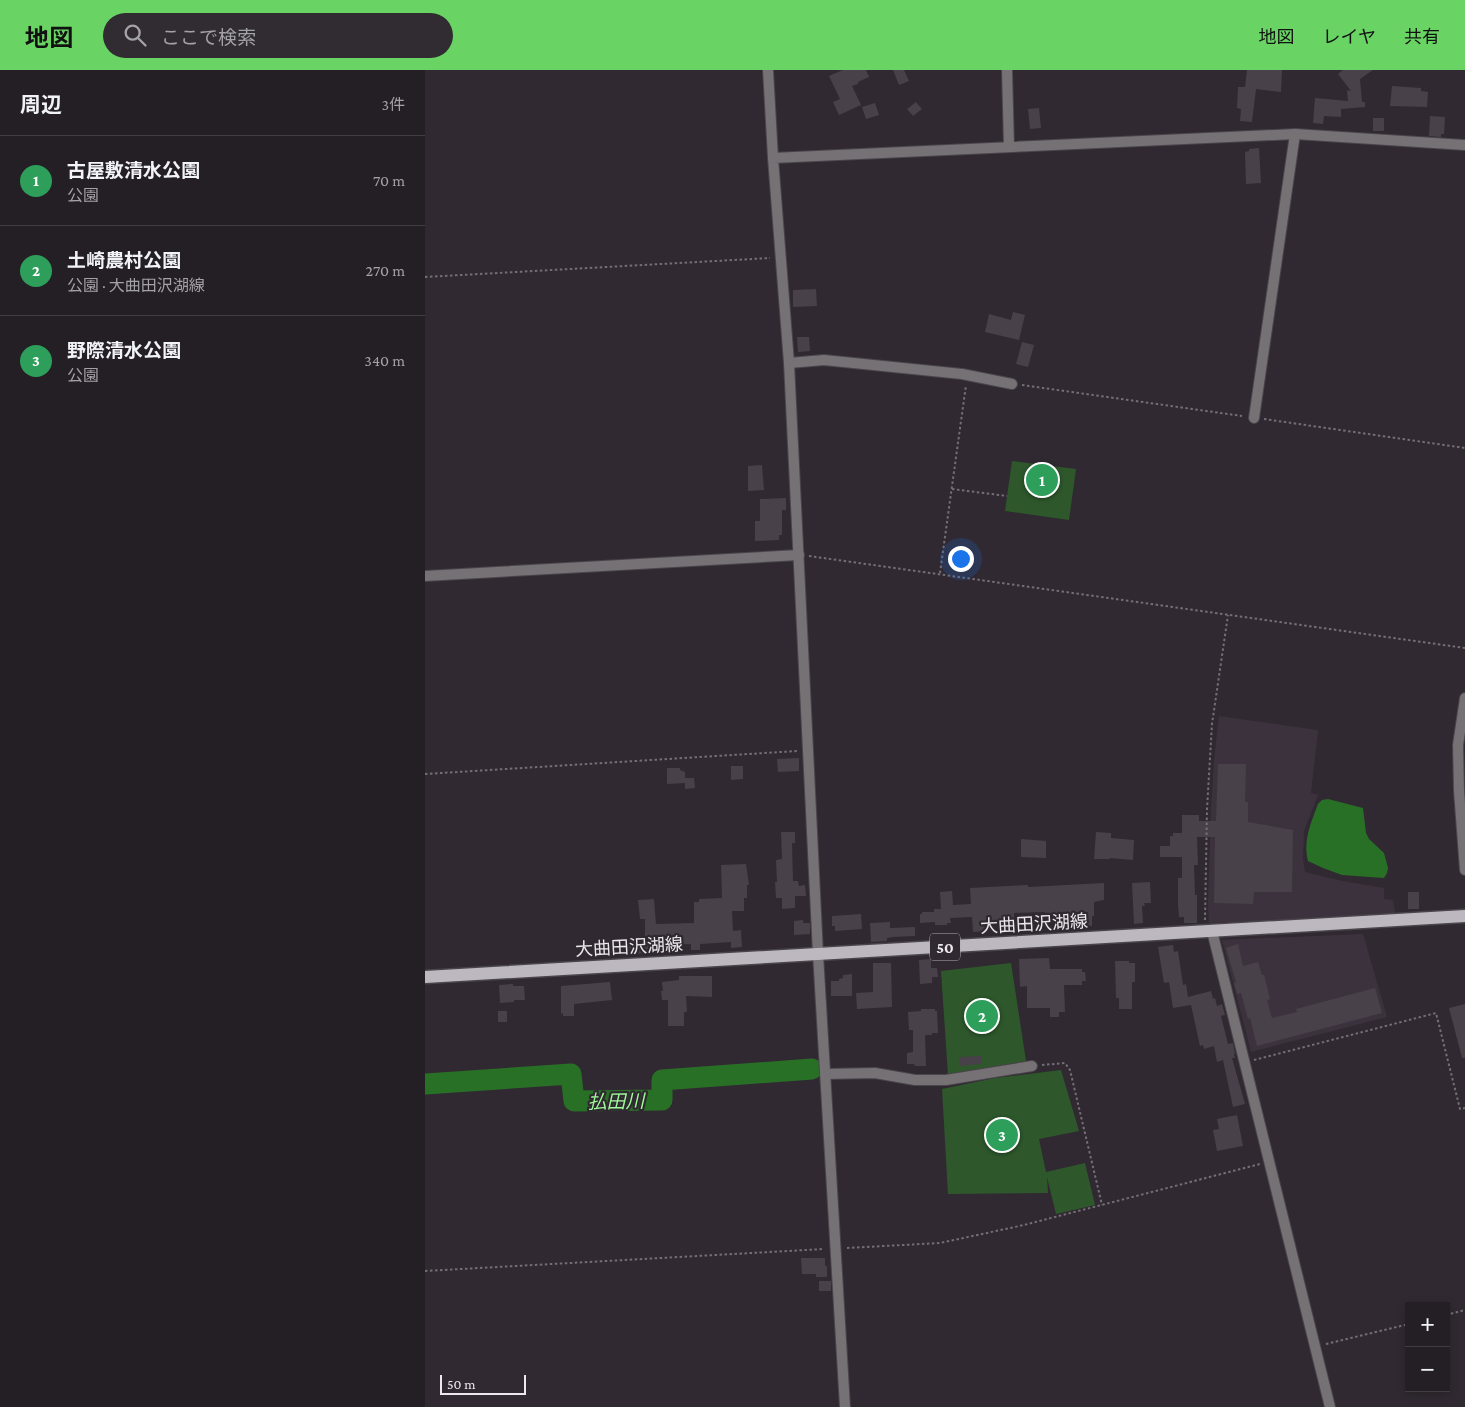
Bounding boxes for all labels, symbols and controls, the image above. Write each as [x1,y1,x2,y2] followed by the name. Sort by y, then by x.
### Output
[103,13,453,58] search box
[121,21,149,49] icon: search
[25,24,73,51] text: 地図
[161,27,256,48] text: ここで検索
[1259,27,1295,47] text: 地図
[1323,27,1376,47] text: レイヤ
[1404,27,1440,47] text: 共有
[20,93,62,117] text: 周辺
[381,96,405,113] text: 3件
[67,160,200,181] text: 古屋敷清水公園
[33,172,39,189] text: 1
[373,172,405,189] text: 70 m
[67,187,99,204] text: 公園
[67,250,181,271] text: 土崎農村公園
[32,262,40,279] text: 2
[366,262,405,279] text: 270 m
[67,277,205,294] text: 公園 · 大曲田沢湖線
[67,340,181,361] text: 野際清水公園
[32,352,40,369] text: 3
[364,352,405,369] text: 340 m
[67,367,99,384] text: 公園
[1026,461,1058,499] pin: 1
[948,546,974,572] your location
[980,911,1088,937] street label: 大曲田沢湖線
[575,934,683,960] street label: 大曲田沢湖線
[930,934,960,960] road number: 50
[966,997,998,1035] pin: 2
[587,1090,647,1112] water label: 払田川
[986,1116,1018,1154] pin: 3
[1405,1302,1450,1392] map controls
[1405,1302,1450,1347] button: +
[1405,1347,1450,1392] button: −
[440,1372,526,1395] scale bar
[447,1376,475,1392] text: 50 m

